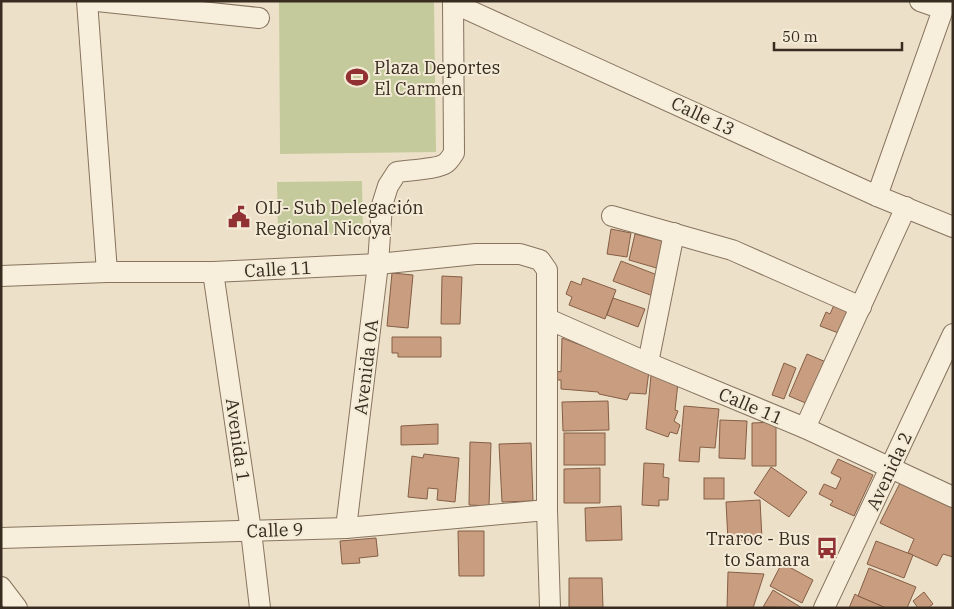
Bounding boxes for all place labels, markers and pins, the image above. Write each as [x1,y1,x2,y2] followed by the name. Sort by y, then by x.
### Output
[374,56,500,100] place label: Plaza Deportes El Carmen
[344,64,370,90] sports icon: Plaza Deportes El Carmen
[255,196,424,240] place label: OIJ- Sub Delegación Regional Nicoya
[226,204,252,230] public building icon: OIJ- Sub Delegación Regional Nicoya
[706,527,810,571] place label: Traroc - Bus to Samara
[814,535,840,561] bus stop icon: Traroc - Bus to Samara

